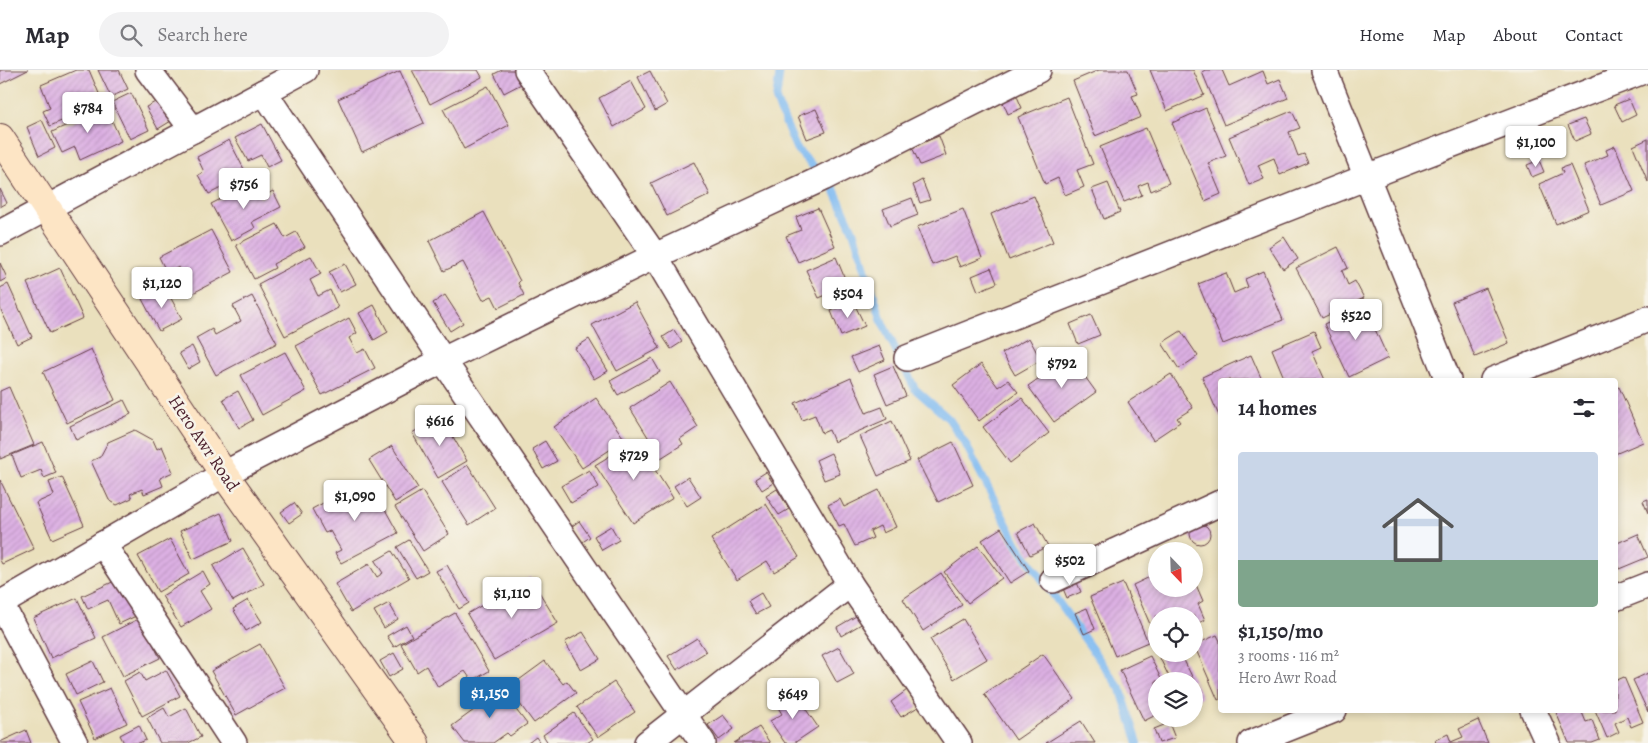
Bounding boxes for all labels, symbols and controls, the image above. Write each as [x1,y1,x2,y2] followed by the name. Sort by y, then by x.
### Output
[99,12,449,57] search box
[25,19,69,51] text: Map
[117,21,145,49] icon: search
[157,22,248,48] text: Search here
[1359,23,1404,47] text: Home
[1432,23,1465,47] text: Map
[1493,23,1537,47] text: About
[1565,23,1623,47] text: Contact
[58,92,118,134] pin: $784
[73,97,103,119] text: $784
[1495,126,1577,168] pin: $1,100
[1516,131,1556,153] text: $1,100
[214,168,274,210] pin: $756
[230,173,258,195] text: $756
[121,266,203,309] pin: $1,120
[143,272,182,294] text: $1,120
[818,276,878,319] pin: $504
[833,282,863,304] text: $504
[1326,298,1386,341] pin: $520
[1341,304,1371,326] text: $520
[1032,346,1092,389] pin: $792
[1047,352,1077,374] text: $792
[163,390,245,496] street label: Hero Awr Road
[1238,394,1317,422] text: 14 homes
[1570,394,1598,422] icon: filters
[410,404,470,447] pin: $616
[426,410,454,432] text: $616
[604,438,664,481] pin: $729
[619,444,649,466] text: $729
[314,480,396,522] pin: $1,090
[335,485,376,507] text: $1,090
[1373,485,1463,575] icon: home
[1148,542,1202,598] north arrow
[1148,542,1203,727] map controls
[1040,544,1100,586] pin: $502
[1055,549,1085,571] text: $502
[471,576,553,619] pin: $1,110
[494,582,531,604] text: $1,110
[1148,607,1203,662] button: locate
[1238,617,1323,645] text: $1,150/mo
[1238,645,1339,667] text: 3 rooms · 116 m²
[1238,667,1337,689] text: Hero Awr Road
[1148,672,1203,727] button: layers
[449,676,531,719] pin: $1,150
[763,678,823,720] pin: $649
[471,682,509,704] text: $1,150
[778,683,808,705] text: $649

